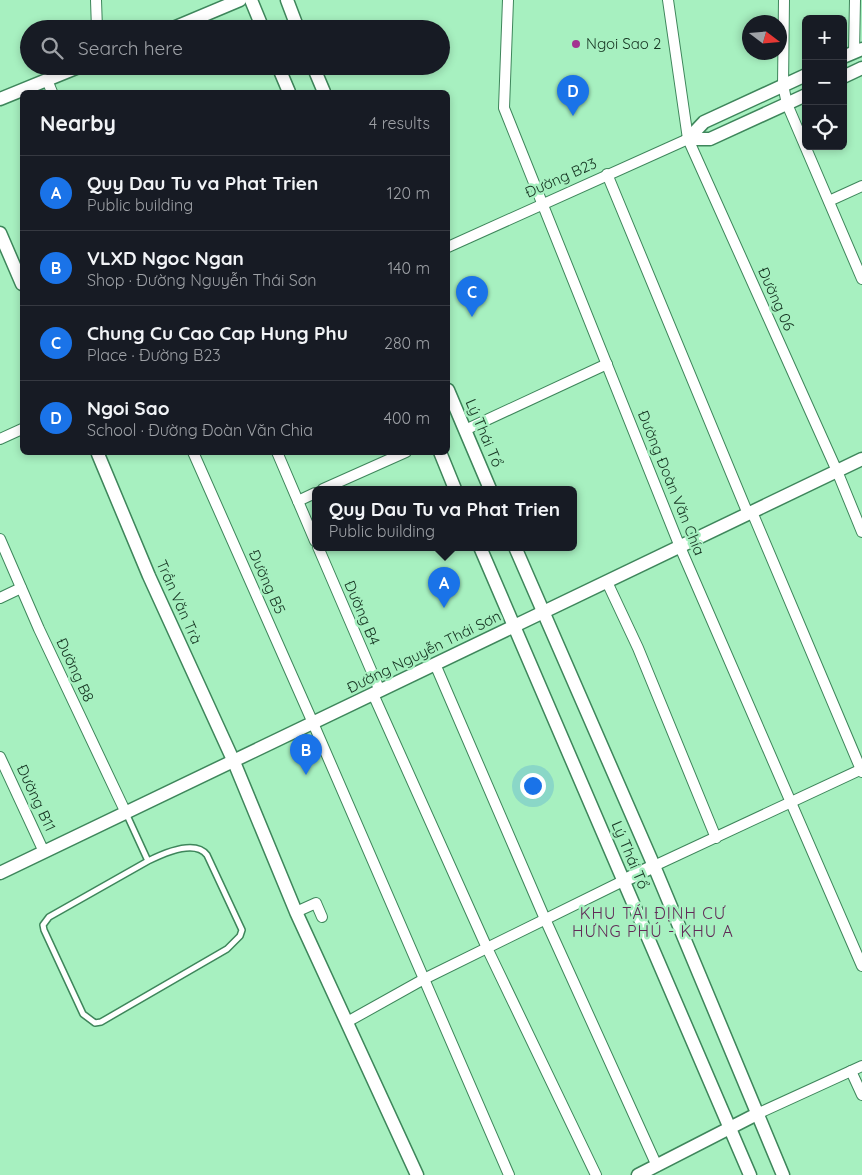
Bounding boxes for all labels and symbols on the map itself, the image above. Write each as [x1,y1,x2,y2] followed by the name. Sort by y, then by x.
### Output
[742,15,787,60] north arrow
[586,34,661,53] place label: Ngoi Sao 2
[570,38,582,50] marker: Ngoi Sao 2
[557,75,589,116] pin: D
[522,153,600,202] street label: Đường B23
[754,264,799,333] street label: Đường 06
[456,276,488,317] pin: C
[462,396,507,470] street label: Lý Thái Tổ
[634,408,709,558] street label: Đường Đoàn Văn Chia
[245,547,290,617] street label: Đường B5
[152,557,206,647] street label: Trần Văn Trà
[428,567,460,608] pin: A
[340,578,385,648] street label: Đường B4
[344,606,504,697] street label: Đường Nguyễn Thái Sơn
[52,635,99,705] street label: Đường B8
[290,734,322,775] pin: B
[13,761,60,834] street label: Đường B11
[520,773,546,799] your location
[608,818,653,892] street label: Lý Thái Tổ
[572,903,734,941] district label: KHU TÁI ĐỊNH CƯ HƯNG PHÚ - KHU A

